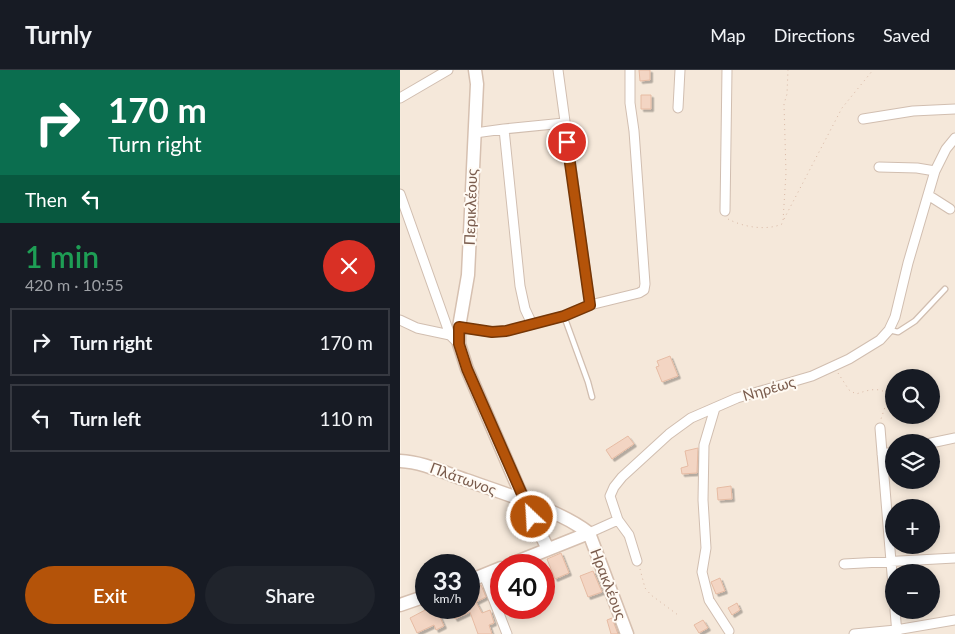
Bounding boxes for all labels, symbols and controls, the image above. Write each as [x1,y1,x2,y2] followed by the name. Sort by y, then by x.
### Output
[25,20,92,49] text: Turnly
[710,24,746,46] text: Map
[774,24,855,46] text: Directions
[883,24,930,46] text: Saved
[108,88,207,130] text: 170 m
[25,90,90,155] icon: right
[546,121,588,163] pin
[553,128,581,156] icon: arrive
[108,130,202,157] text: Turn right
[460,168,480,246] street label: Περικλέους
[77,185,105,213] icon: left
[25,188,67,211] text: Then
[25,238,99,274] text: 1 min
[323,240,375,292] button: close
[25,275,124,294] text: 420 m · 10:55
[27,328,55,356] icon: right
[70,331,152,354] text: Turn right
[319,331,373,354] text: 170 m
[885,369,940,619] map controls
[885,369,940,424] button: search
[740,372,797,404] street label: Νηρέως
[27,404,55,432] icon: left
[70,407,141,430] text: Turn left
[319,407,373,430] text: 110 m
[885,434,940,489] button: layers
[428,458,499,498] street label: Πλάτωνος
[505,490,557,542] position arrow
[885,499,940,554] button: +
[587,546,631,622] street label: Ηρακλέους
[490,554,555,619] speed limit sign: 40
[885,564,940,619] button: −
[433,565,462,595] text: 33
[25,566,195,624] button: Exit
[205,566,375,624] button: Share
[433,591,462,606] text: km/h

